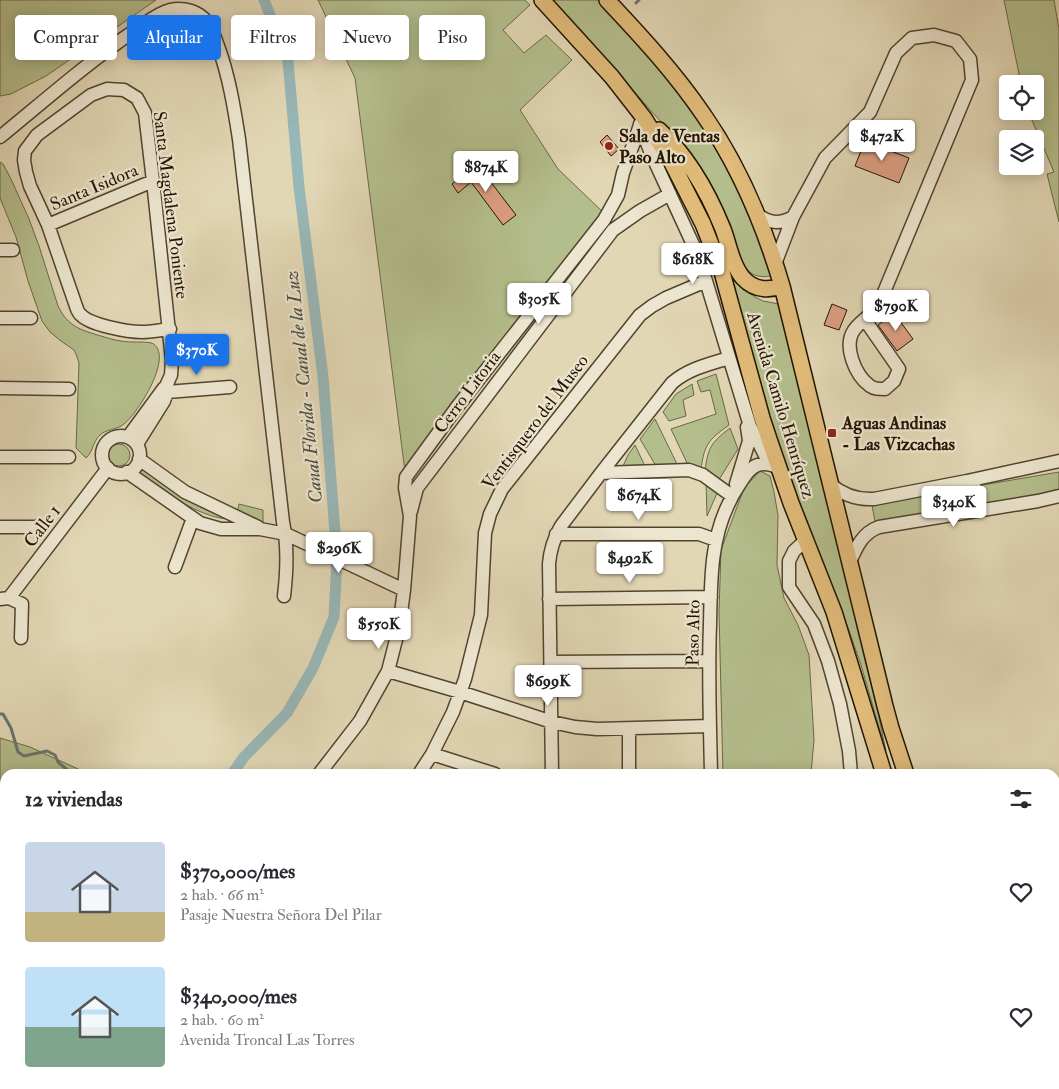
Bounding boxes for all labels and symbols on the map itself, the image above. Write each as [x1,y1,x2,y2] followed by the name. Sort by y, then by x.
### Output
[148,110,193,301] street label: Santa Magdalena Poniente
[847,120,917,162] pin: $472K
[619,125,720,169] place label: Sala de Ventas Paso Alto
[603,140,615,152] marker: Sala de Ventas Paso Alto
[451,150,521,193] pin: $874K
[47,158,142,216] street label: Santa Isidora
[658,242,728,285] pin: $618K
[280,269,328,504] water label: Canal Florida - Canal de la Luz
[504,282,574,325] pin: $305K
[861,290,931,332] pin: $790K
[741,308,820,502] street label: Avenida Camilo Henríquez
[162,334,232,376] pin: $370K
[429,346,506,438] street label: Cerro Litoria
[477,350,594,495] street label: Ventisquero del Museo
[841,412,955,456] place label: Aguas Andinas - Las Vizcachas
[826,427,838,439] marker: Aguas Andinas - Las Vizcachas
[604,478,674,521] pin: $674K
[919,486,989,528] pin: $340K
[19,500,66,552] street label: Calle 1
[304,532,374,574] pin: $296K
[595,542,665,584] pin: $492K
[681,599,706,666] street label: Paso Alto
[344,608,414,650] pin: $550K
[513,664,583,707] pin: $699K

